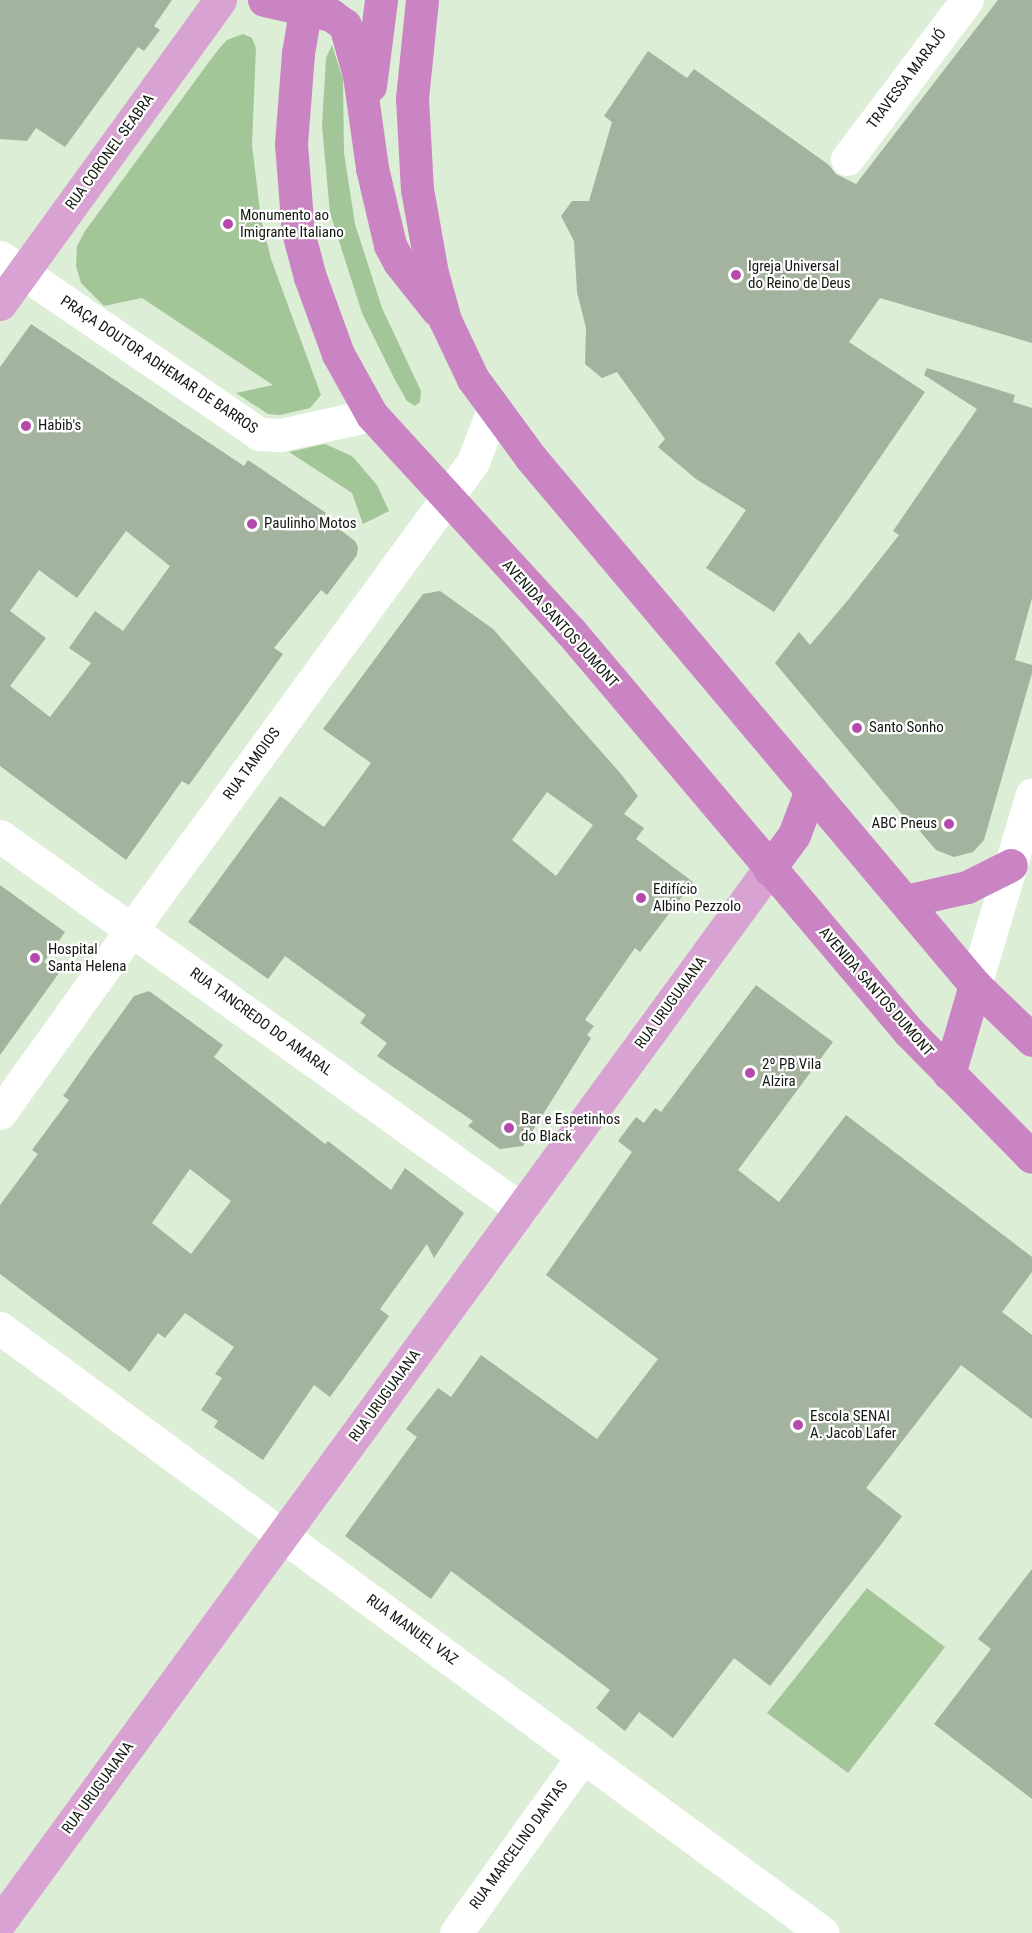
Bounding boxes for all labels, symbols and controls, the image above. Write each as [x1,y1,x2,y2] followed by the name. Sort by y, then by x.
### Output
[864,26,950,132] street label: TRAVESSA MARAJÓ
[62,91,158,213] street label: RUA CORONEL SEABRA
[240,206,344,241] place label: Monumento ao Imigrante Italiano
[221,217,235,231] marker: Monumento ao Imigrante Italiano
[748,257,851,292] place label: Igreja Universal do Reino de Deus
[729,268,743,282] marker: Igreja Universal do Reino de Deus
[57,292,261,438] street label: PRAÇA DOUTOR ADHEMAR DE BARROS
[38,417,81,435] place label: Habib's
[19,419,33,433] marker: Habib's
[264,515,357,533] place label: Paulinho Motos
[245,517,259,531] marker: Paulinho Motos
[498,557,622,691] street label: AVENIDA SANTOS DUMONT
[869,719,944,737] place label: Santo Sonho
[850,721,864,735] marker: Santo Sonho
[220,724,284,804] street label: RUA TAMOIOS
[872,815,937,833] place label: ABC Pneus
[942,817,956,831] marker: ABC Pneus
[653,880,741,915] place label: Edifício Albino Pezzolo
[634,891,648,905] marker: Edifício Albino Pezzolo
[815,924,937,1060] street label: AVENIDA SANTOS DUMONT
[48,940,127,975] place label: Hospital Santa Helena
[26,949,44,967] marker: Hospital Santa Helena
[632,953,710,1053] street label: RUA URUGUAIANA
[186,964,336,1080] street label: RUA TANCREDO DO AMARAL
[762,1055,821,1090] place label: 2º PB Vila Alzira
[743,1066,757,1080] marker: 2º PB Vila Alzira
[521,1110,620,1145] place label: Bar e Espetinhos do Black
[502,1121,516,1135] marker: Bar e Espetinhos do Black
[346,1346,424,1446] street label: RUA URUGUAIANA
[810,1407,896,1442] place label: Escola SENAI A. Jacob Lafer
[791,1418,805,1432] marker: Escola SENAI A. Jacob Lafer
[363,1591,461,1669] street label: RUA MANUEL VAZ
[59,1738,137,1838] street label: RUA URUGUAIANA
[466,1777,572,1913] street label: RUA MARCELINO DANTAS

